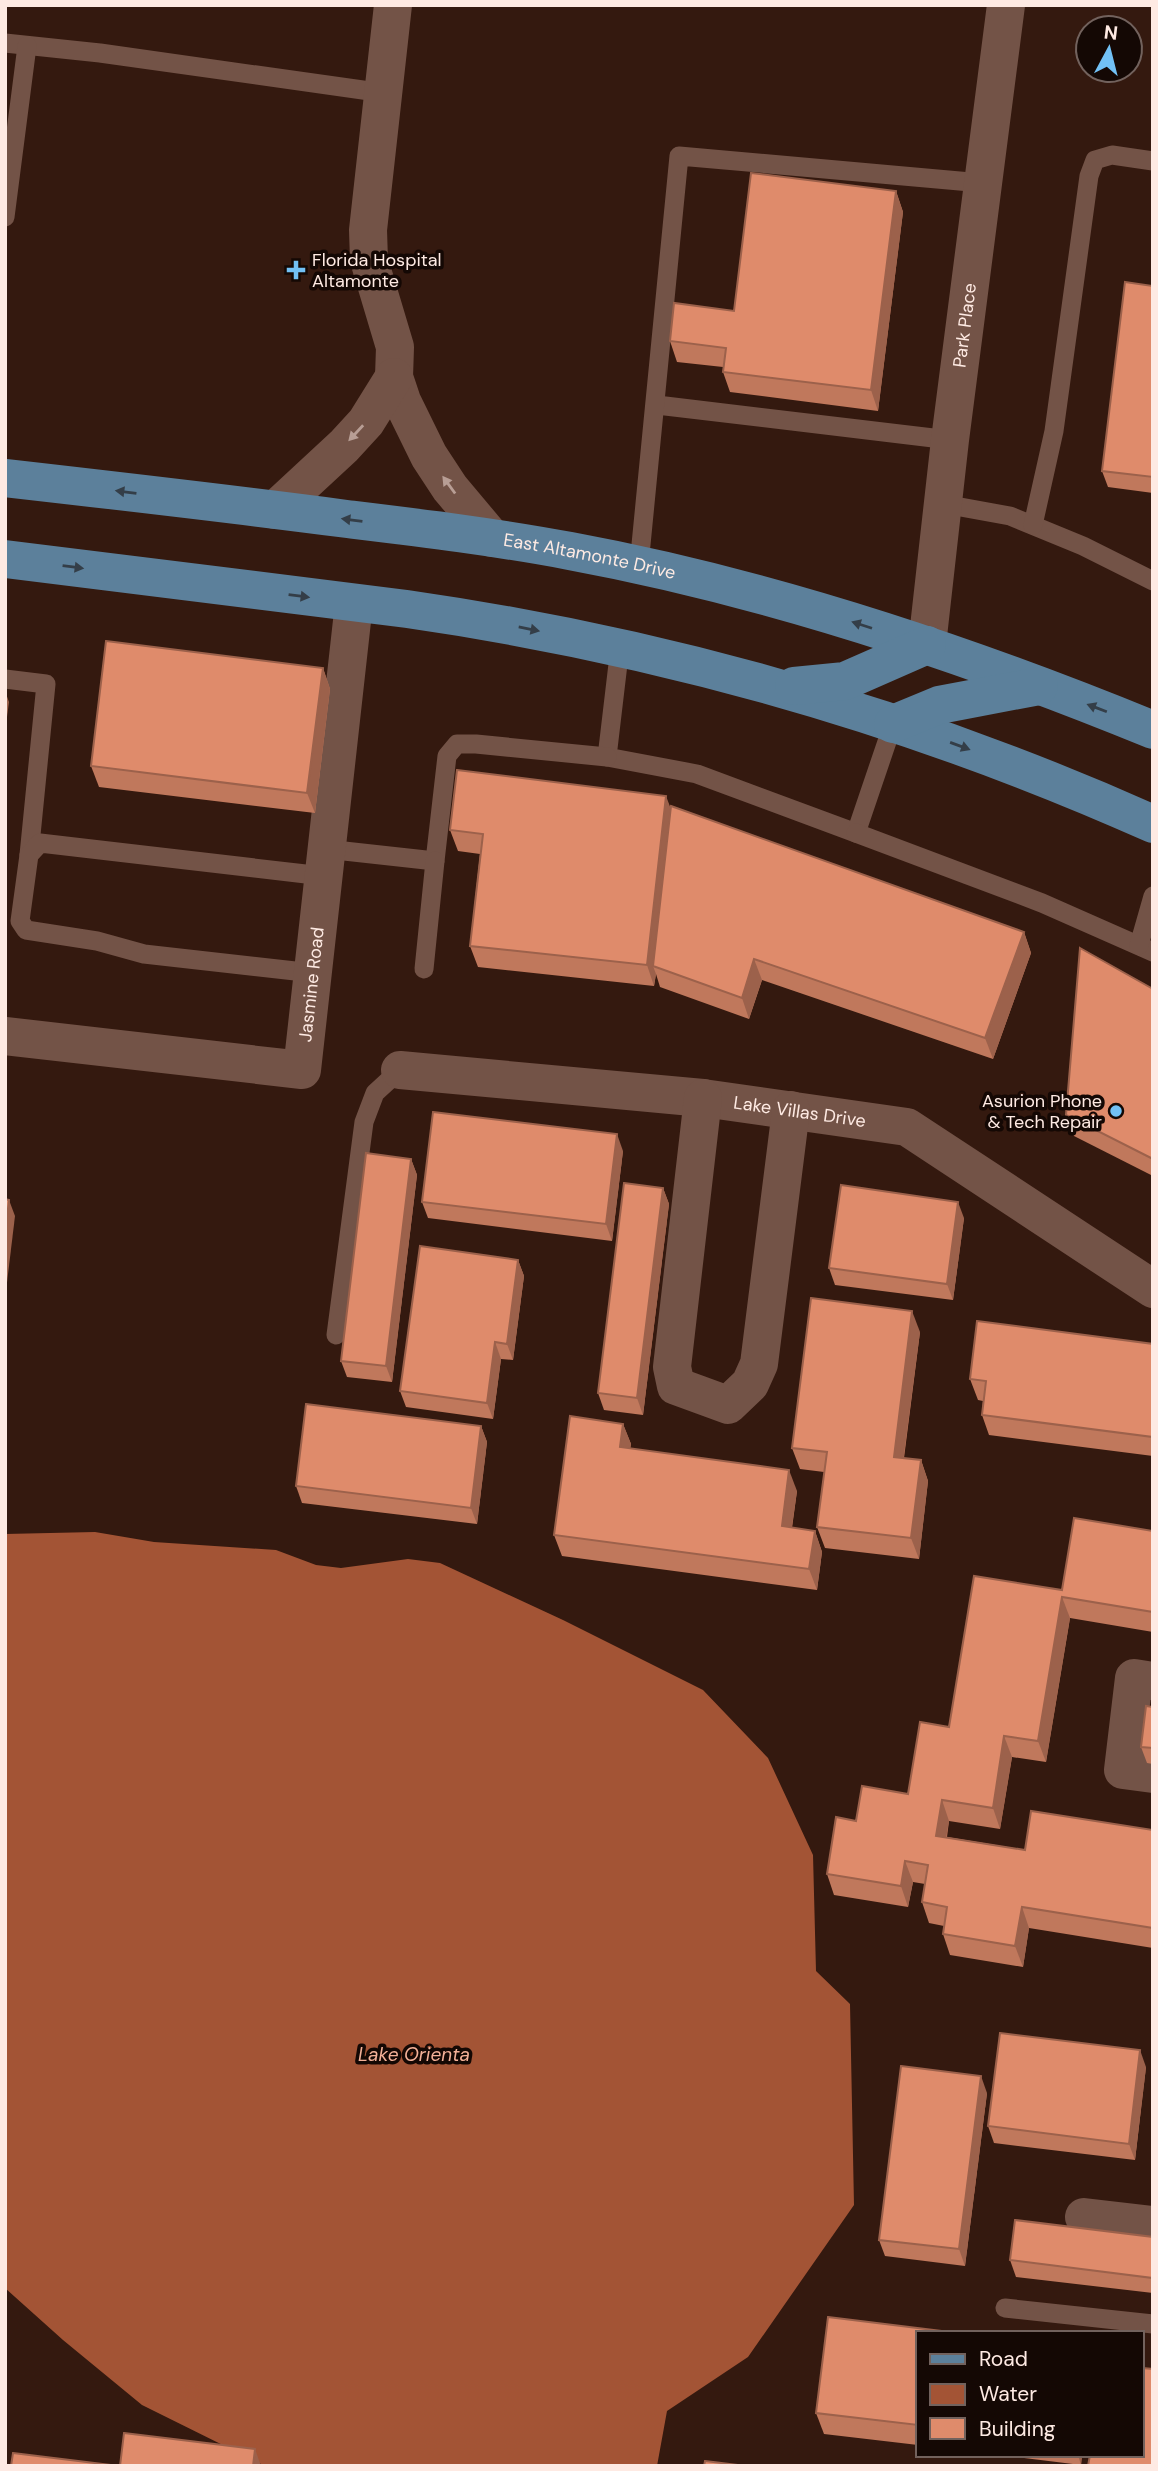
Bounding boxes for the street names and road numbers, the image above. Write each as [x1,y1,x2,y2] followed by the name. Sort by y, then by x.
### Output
[947,281,982,369] street label: Park Place
[502,528,678,585] street label: East Altamonte Drive
[293,926,330,1043] street label: Jasmine Road
[732,1090,868,1133] street label: Lake Villas Drive

